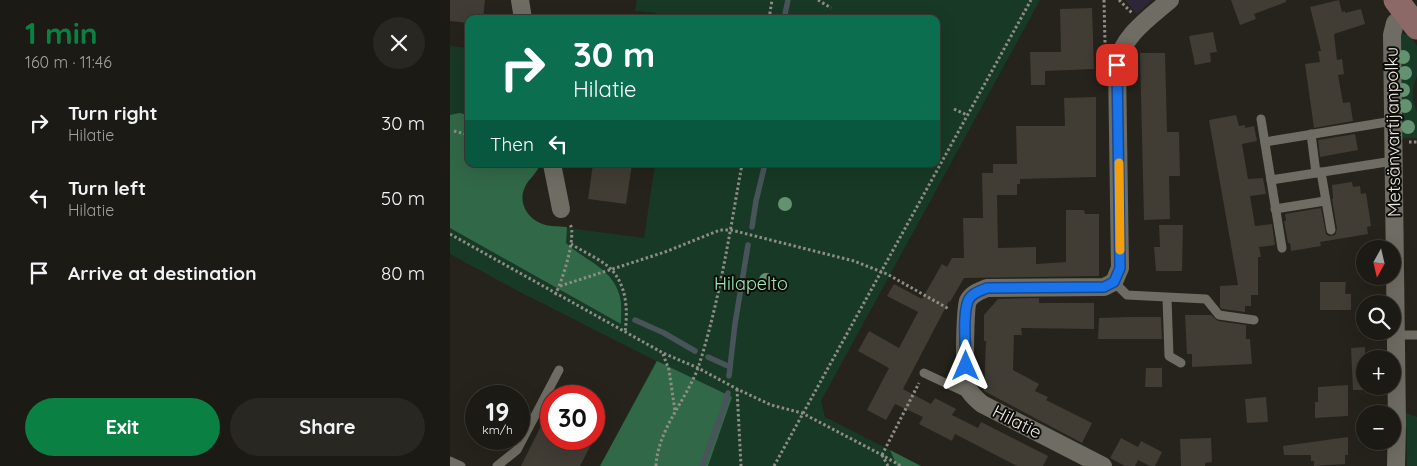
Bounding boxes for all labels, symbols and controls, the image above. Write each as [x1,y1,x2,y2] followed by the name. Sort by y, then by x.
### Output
[25,14,98,52] text: 1 min
[373,17,425,69] button: close
[573,32,655,76] text: 30 m
[490,35,555,100] icon: right
[1096,44,1138,86] pin
[1380,47,1405,217] street label: Metsänvartijanpolku
[1103,51,1131,79] icon: arrive
[25,52,112,72] text: 160 m · 11:46
[573,75,637,103] text: Hilatie
[68,101,157,125] text: Turn right
[25,109,53,137] icon: right
[381,111,425,135] text: 30 m
[68,125,114,145] text: Hilatie
[544,130,572,158] icon: left
[490,132,534,156] text: Then
[68,176,146,200] text: Turn left
[25,184,53,212] icon: left
[381,186,425,210] text: 50 m
[68,200,114,220] text: Hilatie
[1356,240,1401,285] north arrow
[1356,240,1401,450] map controls
[25,259,53,287] icon: arrive
[68,261,257,285] text: Arrive at destination
[381,261,425,285] text: 80 m
[714,272,788,295] park label: Hilapelto
[1356,295,1401,340] button: search
[939,339,991,391] position arrow
[1356,350,1401,395] button: +
[540,385,605,450] speed limit sign: 30
[486,396,509,427] text: 19
[25,398,220,456] button: Exit
[230,398,425,456] button: Share
[989,400,1046,444] street label: Hilatie
[1356,405,1401,450] button: −
[482,422,513,437] text: km/h

